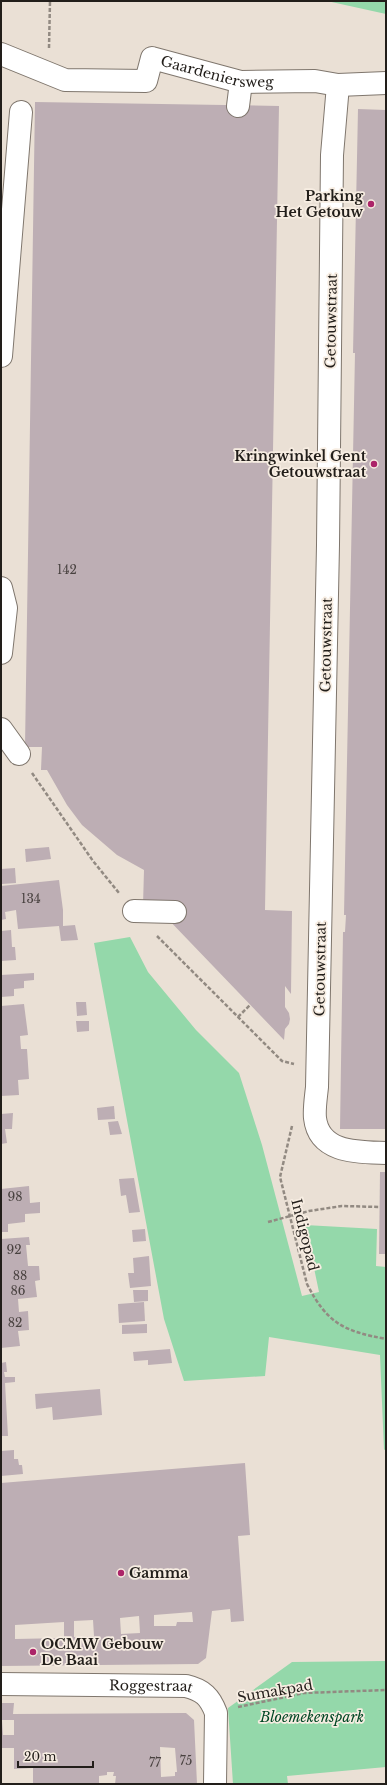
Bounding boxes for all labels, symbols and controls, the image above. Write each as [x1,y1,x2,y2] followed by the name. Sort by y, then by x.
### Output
[159,52,274,91] street label: Gaardeniersweg
[276,187,364,221] place label: Parking Het Getouw
[366,199,376,209] marker: Parking Het Getouw
[321,273,341,369] street label: Getouwstraat
[234,447,367,481] place label: Kringwinkel Gent Getouwstraat
[369,459,379,469] marker: Kringwinkel Gent Getouwstraat
[57,562,77,577] house number: 142
[316,597,336,693] street label: Getouwstraat
[21,891,41,906] house number: 134
[310,921,330,1017] street label: Getouwstraat
[8,1189,23,1204] house number: 98
[287,1197,323,1274] street label: Indigopad
[6,1242,22,1257] house number: 92
[13,1268,27,1283] house number: 88
[11,1283,26,1298] house number: 86
[8,1315,22,1330] house number: 82
[129,1564,188,1582] place label: Gamma
[116,1568,126,1578] marker: Gamma
[41,1635,164,1669] place label: OCMW Gebouw De Baai
[28,1647,38,1657] marker: OCMW Gebouw De Baai
[236,1675,315,1707] street label: Sumakpad
[109,1676,196,1697] street label: Roggestraat
[259,1708,364,1726] park label: Bloemekenspark
[18,1743,93,1769] scale bar
[24,1749,56,1764] text: 20 m
[180,1753,193,1768] house number: 75
[149,1755,162,1770] house number: 77

